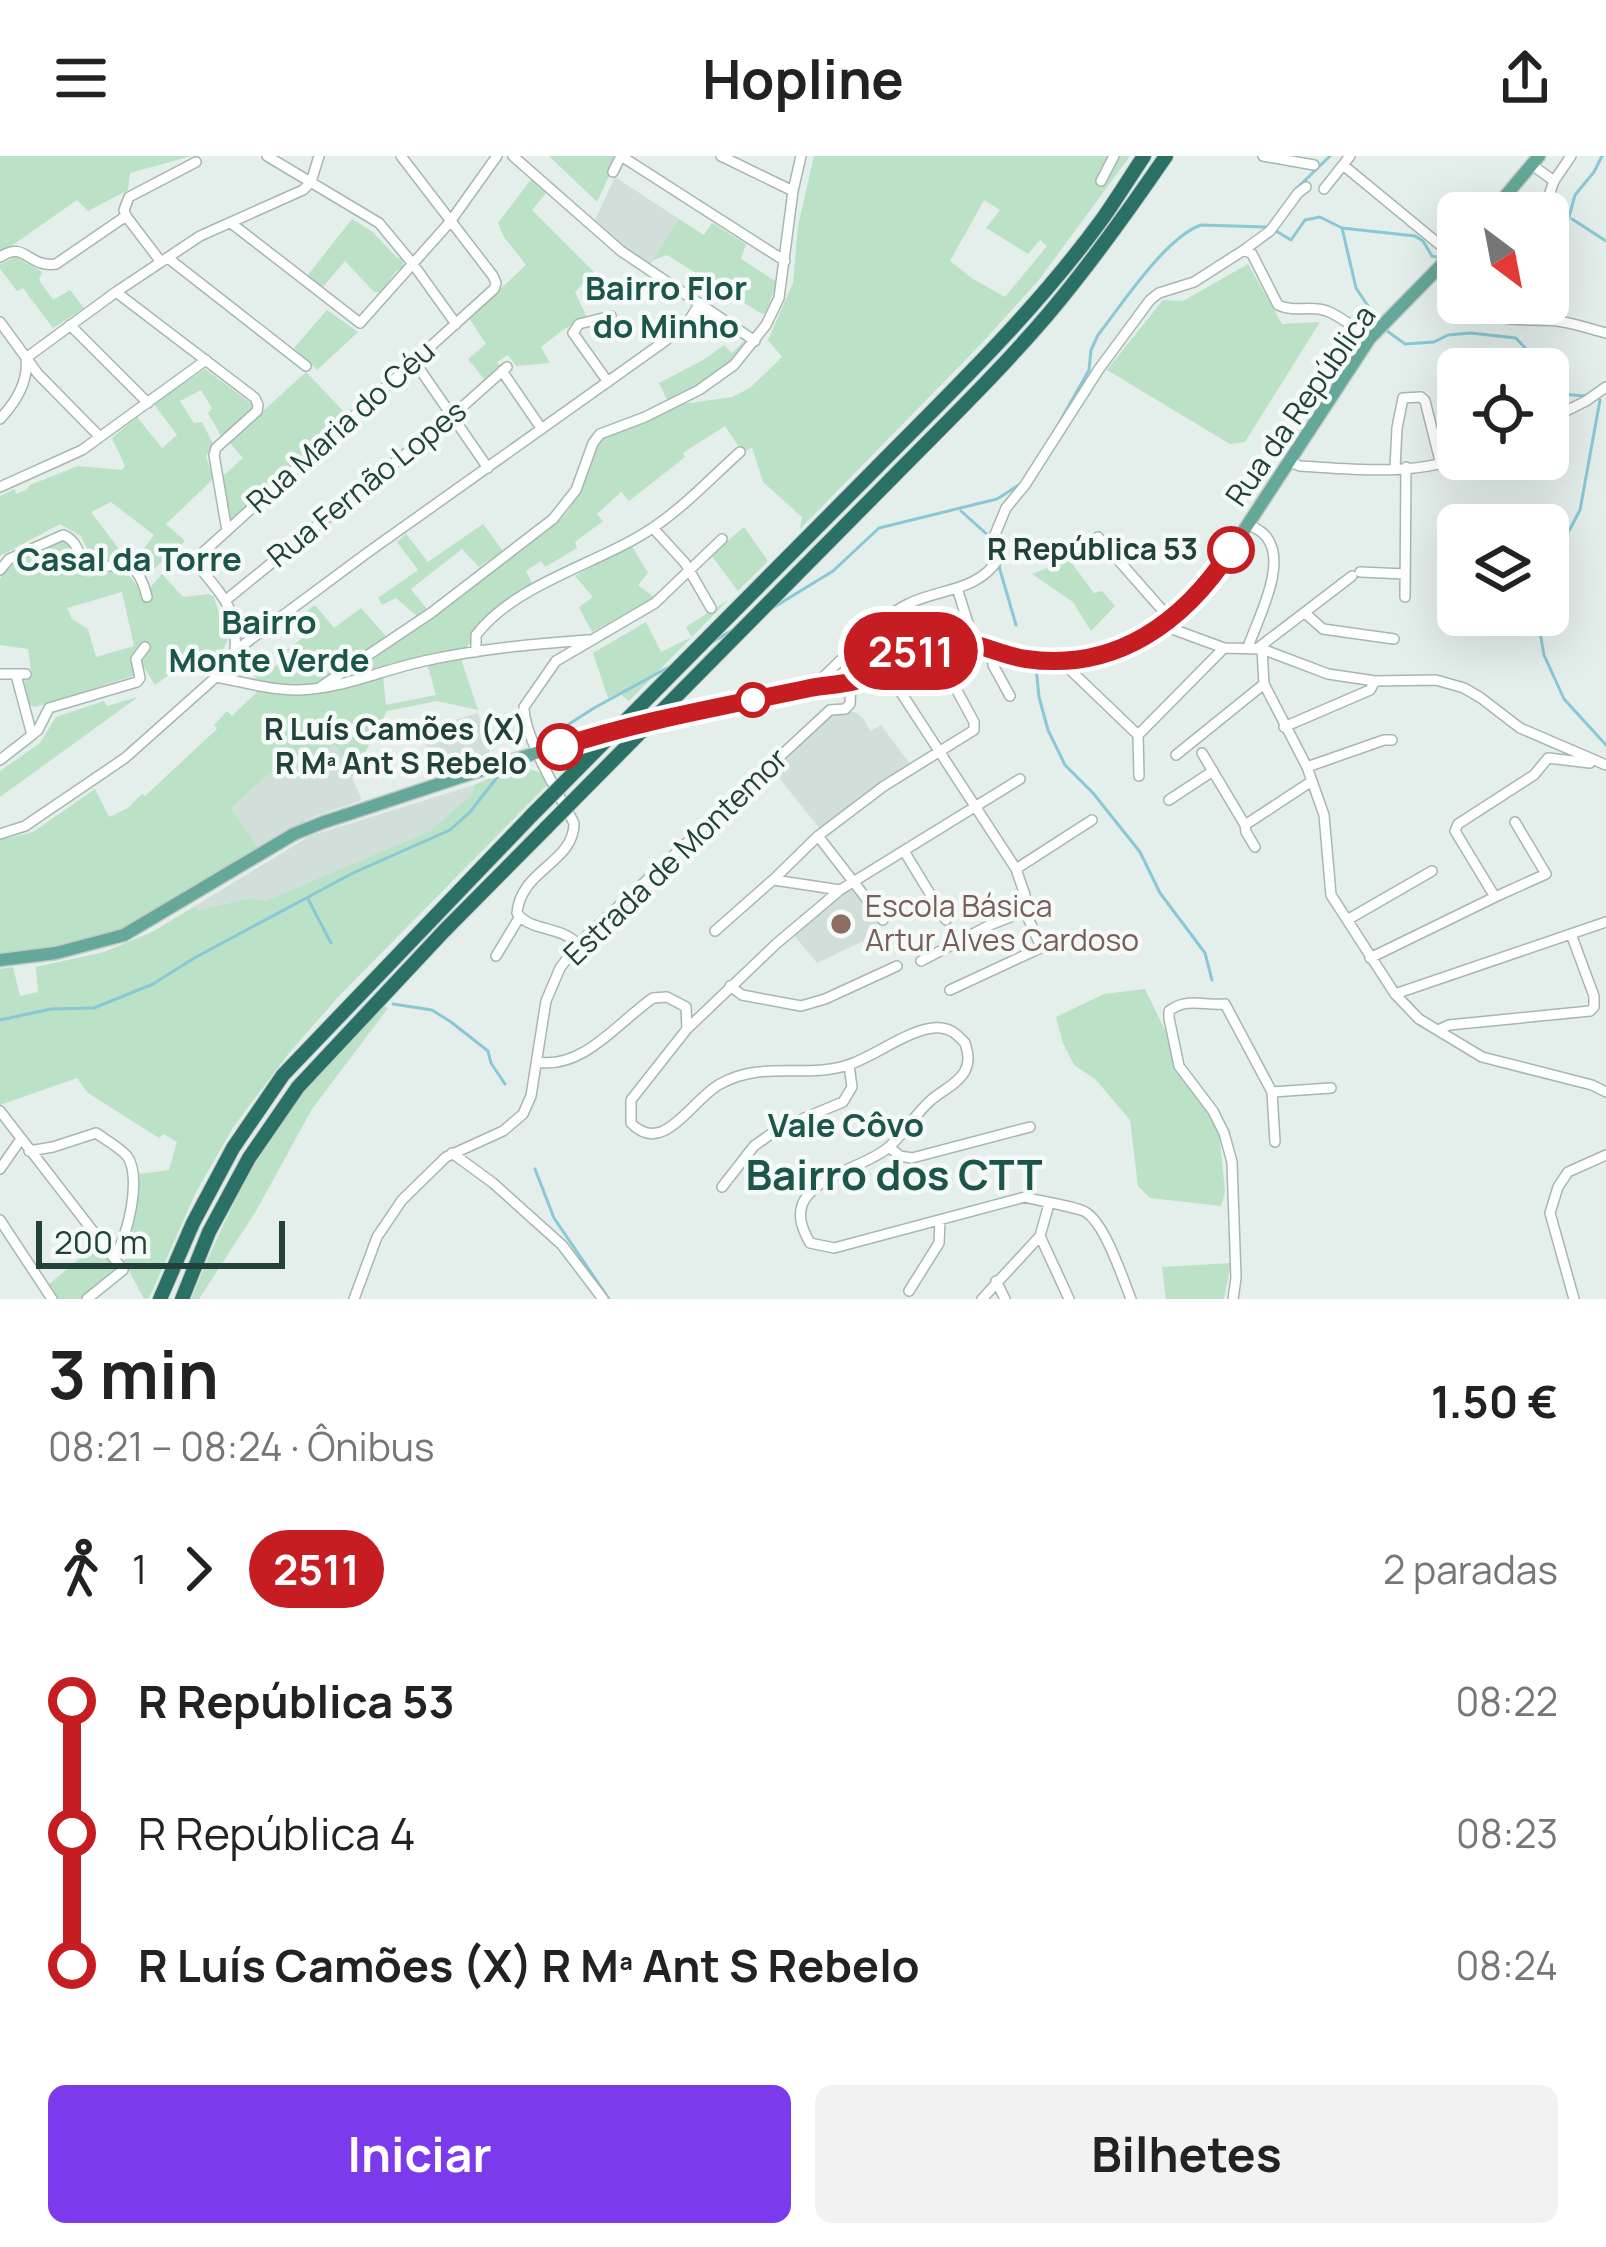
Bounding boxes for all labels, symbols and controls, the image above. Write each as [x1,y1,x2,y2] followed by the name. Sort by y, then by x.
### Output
[702,41,904,115] text: Hopline
[48,45,114,111] icon: menu
[1492,45,1558,111] icon: share
[1437,192,1569,324] north arrow
[1437,192,1569,636] map controls
[585,265,747,348] district label: Bairro Flor do Minho
[1215,297,1384,514] street label: Rua da República
[237,330,443,521] street label: Rua Maria do Céu
[1437,348,1569,480] button: locate
[258,390,474,576] street label: Rua Fernão Lopes
[1437,504,1569,636] button: layers
[987,528,1198,569] place label: R República 53
[1209,528,1253,572] marker: R República 53
[16,536,242,581] district label: Casal da Torre
[168,599,370,682] district label: Bairro Monte Verde
[827,612,995,690] line badge: 2511
[868,622,954,680] text: 2511
[737,684,769,716] unlabelled marker
[264,708,527,783] place label: R Luís Camões (X) R Mª Ant S Rebelo
[538,725,582,769] marker: R Luís Camões (X) R Mª Ant S Rebelo
[554,738,796,974] street label: Estrada de Montemor
[865,885,1139,960] place label: Escola Básica Artur Alves Cardoso
[828,911,854,937] marker: Escola Básica Artur Alves Cardoso
[768,1102,924,1147] district label: Vale Côvo
[746,1145,1043,1203] district label: Bairro dos CTT
[36,1215,285,1268] scale bar
[54,1219,148,1264] text: 200 m
[48,1329,219,1419] text: 3 min
[1431,1370,1558,1432] text: 1.50 €
[48,1419,434,1473] text: 08:21 – 08:24 · Ônibus
[48,1536,114,1602] icon: walk
[165,1536,231,1602] icon: forward
[273,1540,360,1598] text: 2511
[132,1542,147,1596] text: 1
[1383,1542,1558,1596] text: 2 paradas
[138,1670,455,1732] text: R República 53
[1455,1674,1558,1728] text: 08:22
[138,1802,416,1864] text: R República 4
[1456,1806,1558,1860] text: 08:23
[138,1934,920,1996] text: R Luís Camões (X) R Mª Ant S Rebelo
[1455,1938,1558,1992] text: 08:24
[48,2085,791,2223] button: Iniciar
[815,2085,1558,2223] button: Bilhetes

